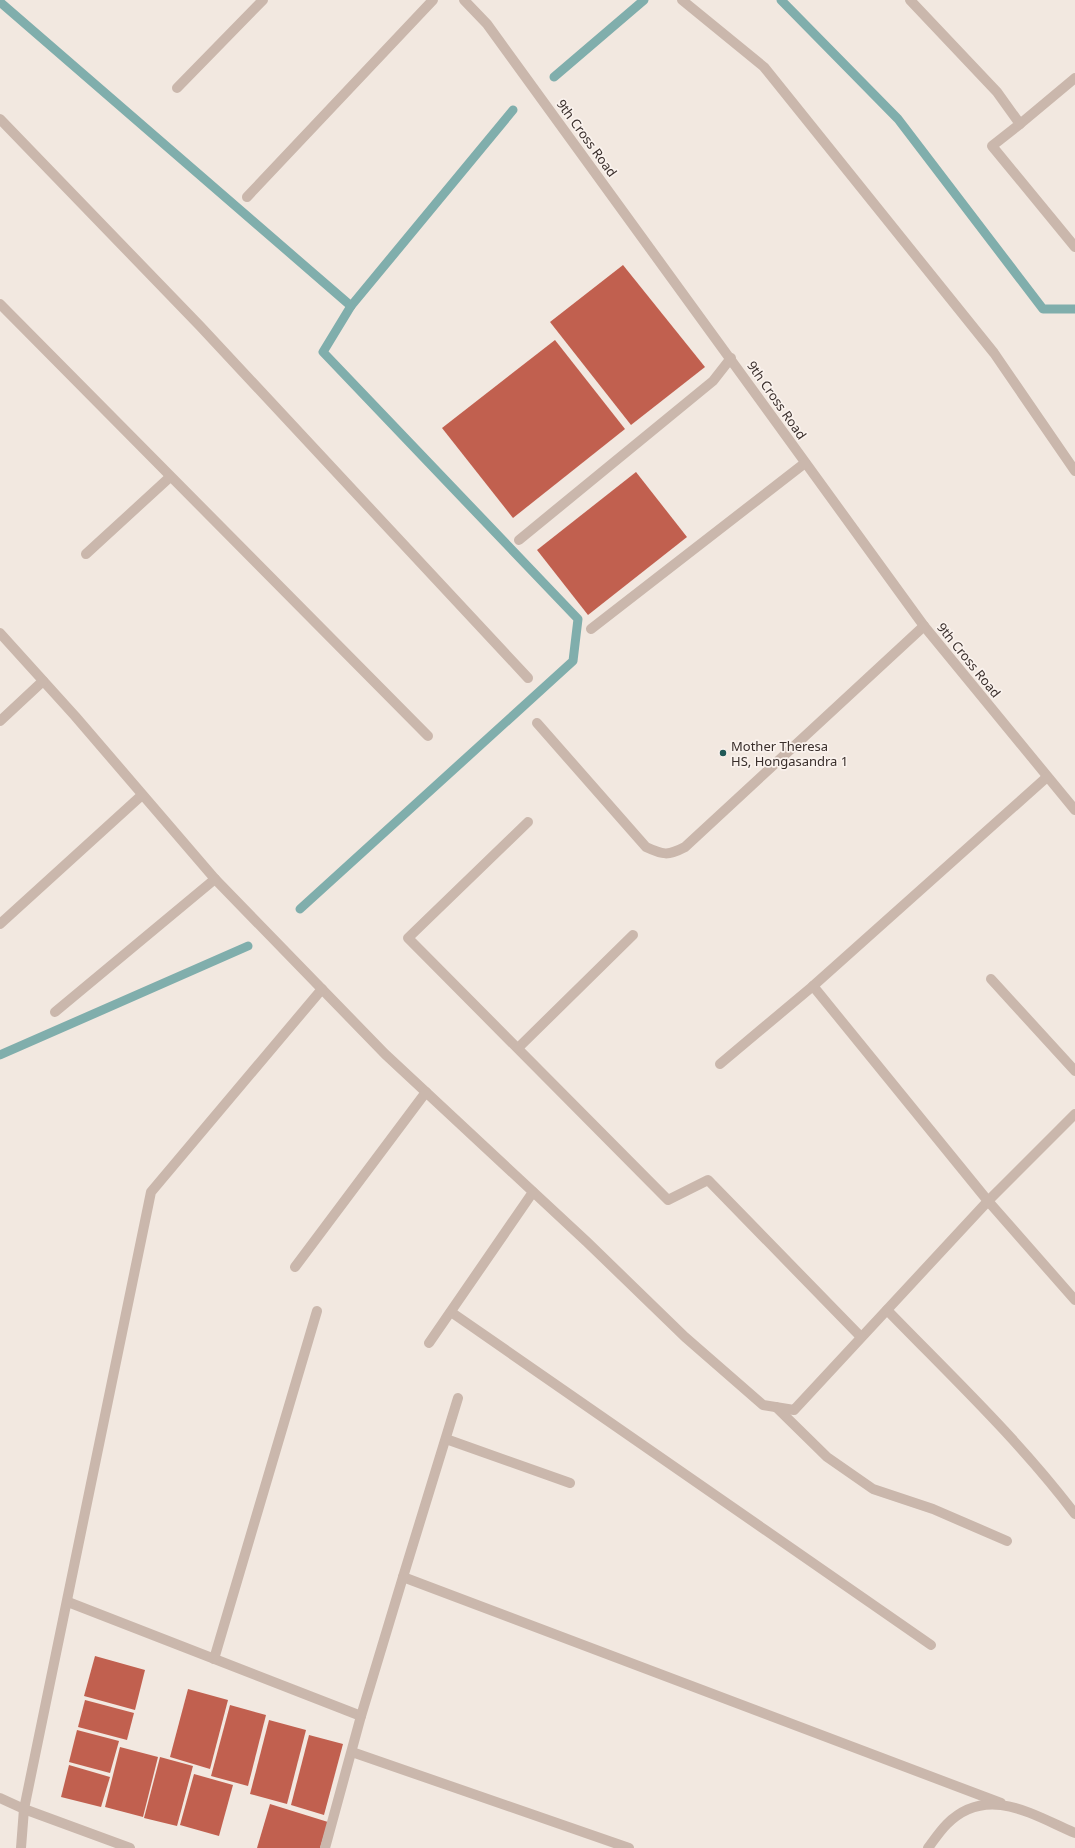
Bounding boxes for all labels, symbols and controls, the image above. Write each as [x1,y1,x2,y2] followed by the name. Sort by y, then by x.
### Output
[553,96,621,180] street label: 9th Cross Road
[743,357,811,443] street label: 9th Cross Road
[933,619,1005,701] street label: 9th Cross Road
[731,737,848,770] place label: Mother Theresa HS, Hongasandra 1
[718,748,728,758] marker: Mother Theresa HS, Hongasandra 1

